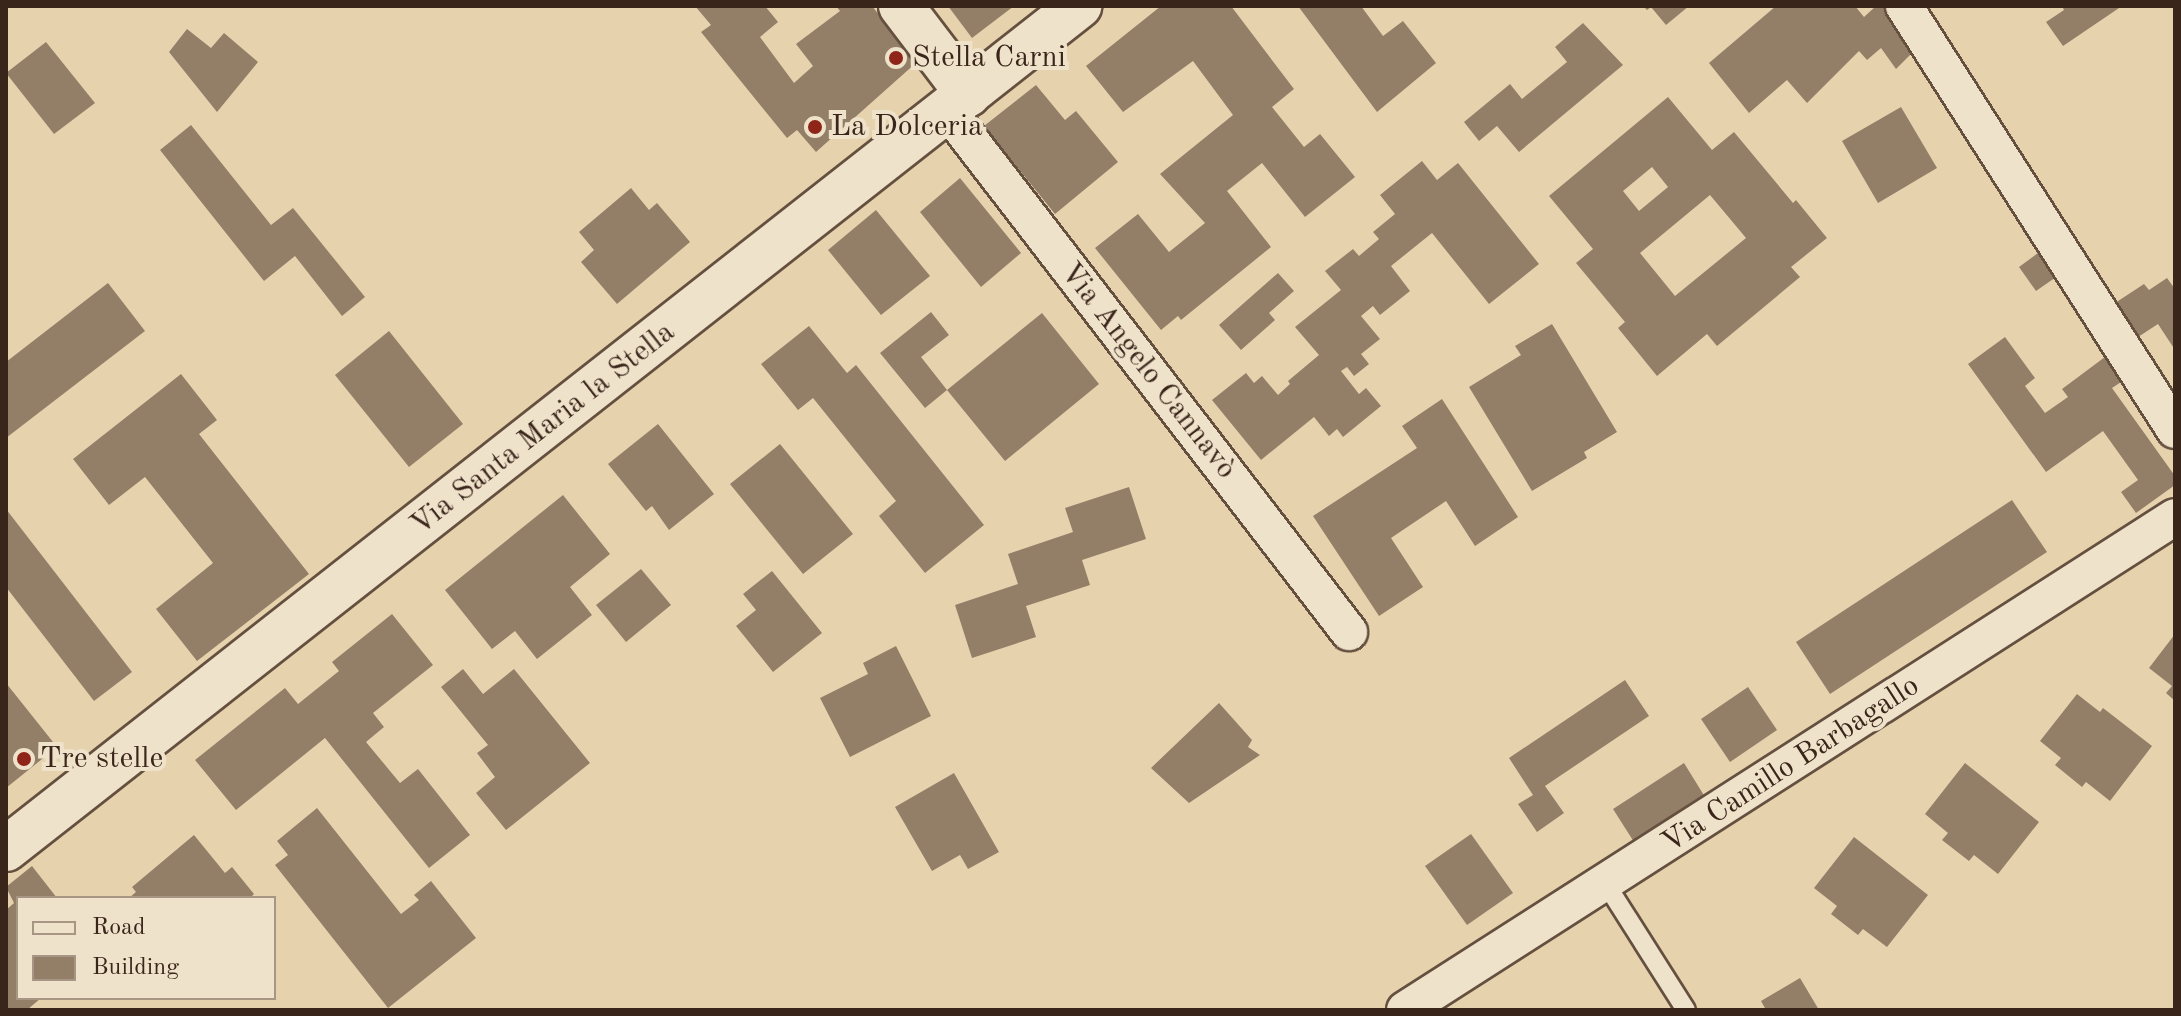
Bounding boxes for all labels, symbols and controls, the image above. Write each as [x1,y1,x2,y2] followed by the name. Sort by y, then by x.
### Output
[912,40,1066,76] place label: Stella Carni
[887,49,905,67] marker: Stella Carni
[831,109,983,145] place label: La Dolceria
[806,118,824,136] marker: La Dolceria
[1052,255,1244,487] street label: Via Angelo Cannavò
[404,315,682,543] street label: Via Santa Maria la Stella
[1656,668,1926,862] street label: Via Camillo Barbagallo
[40,741,163,777] place label: Tre stelle
[15,750,33,768] marker: Tre stelle
[16,896,276,1000] legend
[92,916,145,940] text: Road
[92,956,179,980] text: Building

